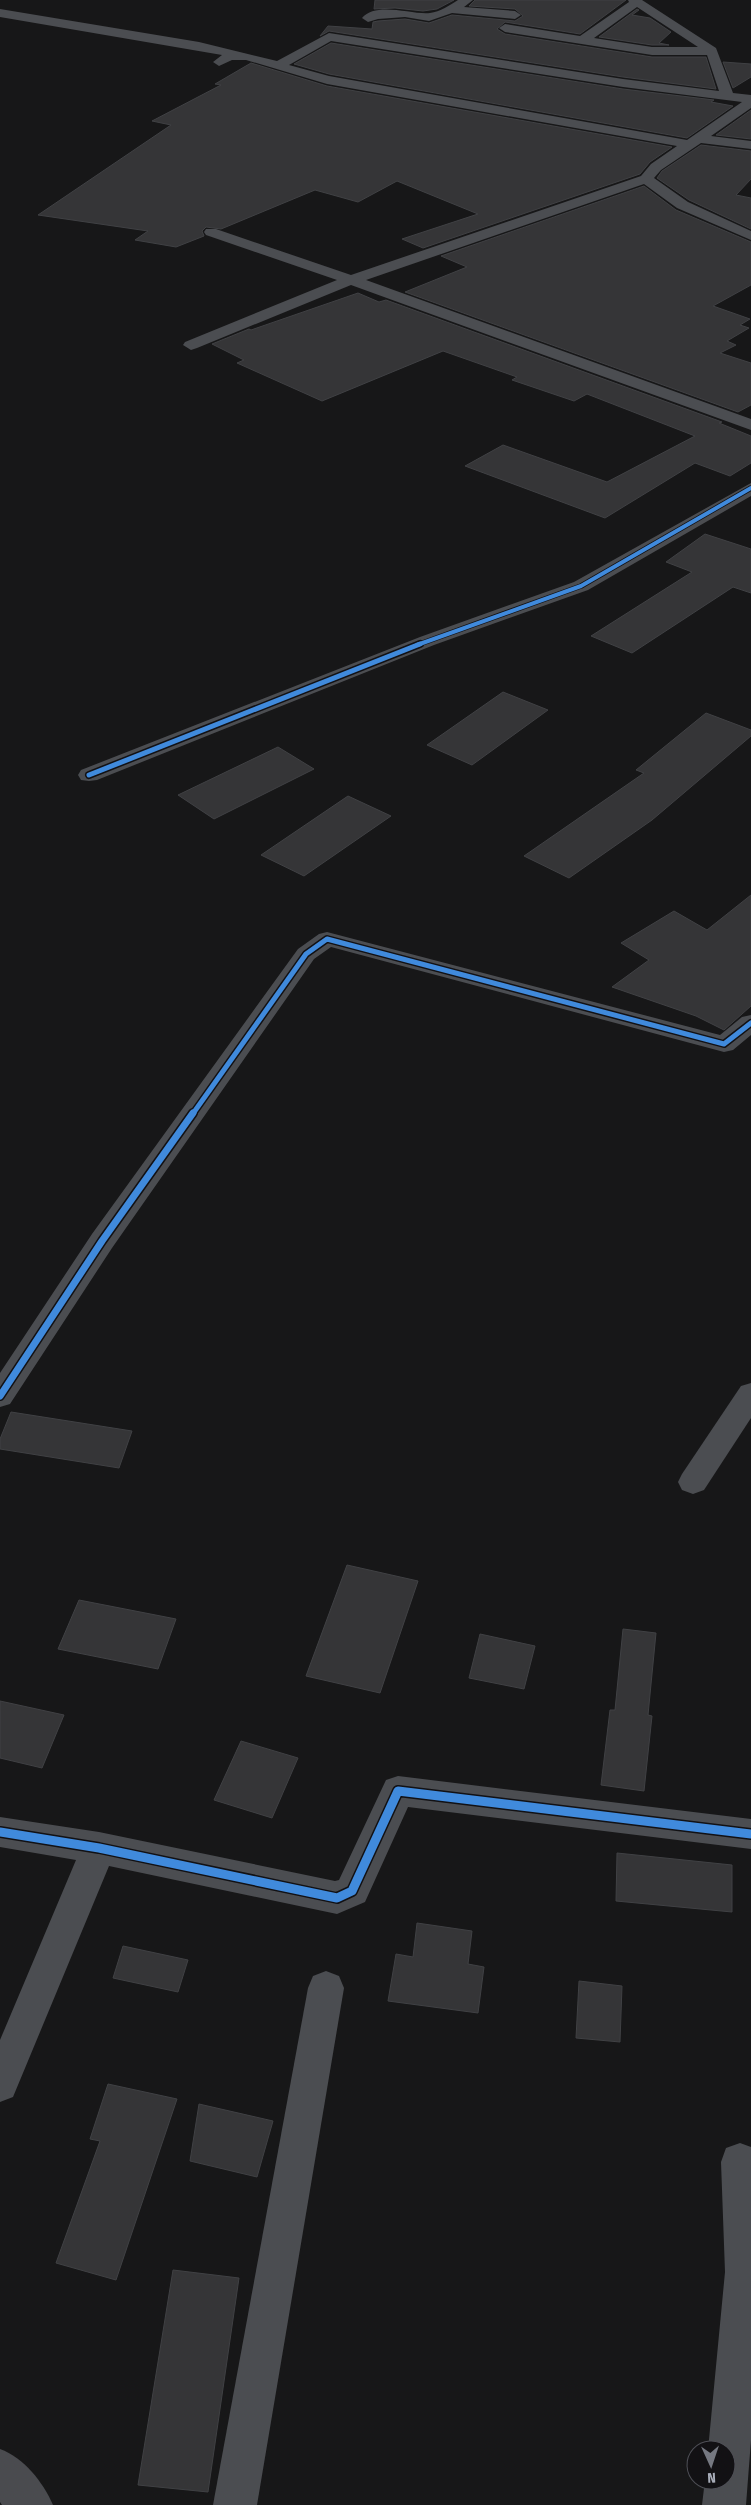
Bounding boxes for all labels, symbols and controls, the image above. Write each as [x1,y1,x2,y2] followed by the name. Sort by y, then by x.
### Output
[686,2440,736,2490] north arrow
[707,2469,716,2486] text: N

